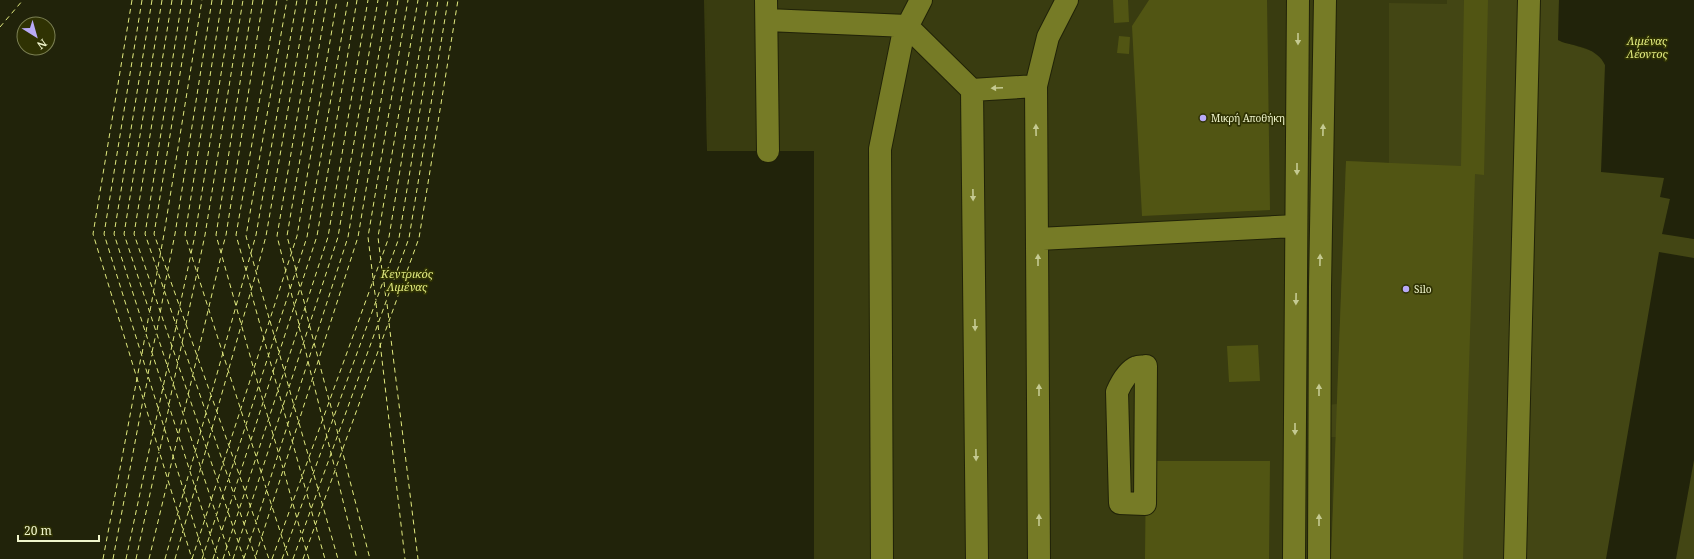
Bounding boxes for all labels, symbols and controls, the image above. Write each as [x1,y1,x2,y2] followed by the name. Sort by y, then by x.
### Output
[16,16,56,56] north arrow
[1294,33,1301,45] one-way arrow
[1625,33,1668,61] water label: Λιμένας Λέοντος
[34,36,50,53] text: N
[991,85,1003,92] one-way arrow
[1211,111,1285,125] place label: Μικρή Αποθήκη
[1198,113,1208,123] marker: Μικρή Αποθήκη
[1033,123,1039,136] one-way arrow
[1320,123,1326,136] one-way arrow
[1294,163,1300,176] one-way arrow
[970,189,977,201] one-way arrow
[1035,253,1041,266] one-way arrow
[1317,253,1323,266] one-way arrow
[380,266,434,294] water label: Κεντρικός Λιμένας
[1414,282,1432,296] place label: Silo
[1401,284,1411,294] marker: Silo
[1293,293,1299,306] one-way arrow
[972,319,978,332] one-way arrow
[1036,383,1042,396] one-way arrow
[1316,383,1322,396] one-way arrow
[1292,423,1298,436] one-way arrow
[973,449,979,462] one-way arrow
[1036,513,1042,526] one-way arrow
[1316,513,1322,526] one-way arrow
[18,517,99,543] scale bar
[24,522,52,539] text: 20 m

